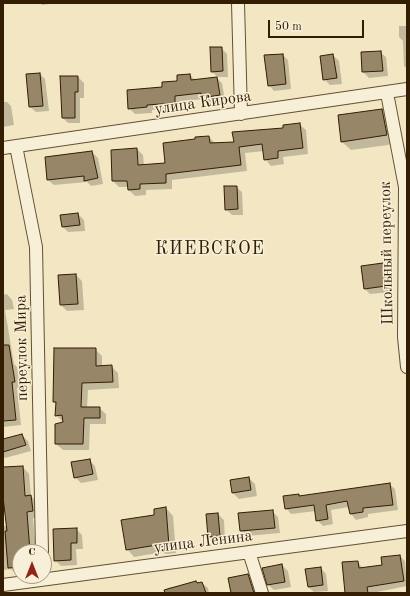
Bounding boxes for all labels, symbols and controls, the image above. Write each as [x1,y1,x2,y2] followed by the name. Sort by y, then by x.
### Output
[270,12,366,38] scale bar
[275,21,302,33] text: 50 m
[153,87,253,119] street label: улица Кирова
[376,181,398,325] street label: Школьный переулок
[155,238,265,260] district label: КИЕВСКОЕ
[11,295,33,401] street label: переулок Мира
[153,526,253,558] street label: улица Ленина
[12,544,52,584] north arrow
[28,547,36,558] text: С

